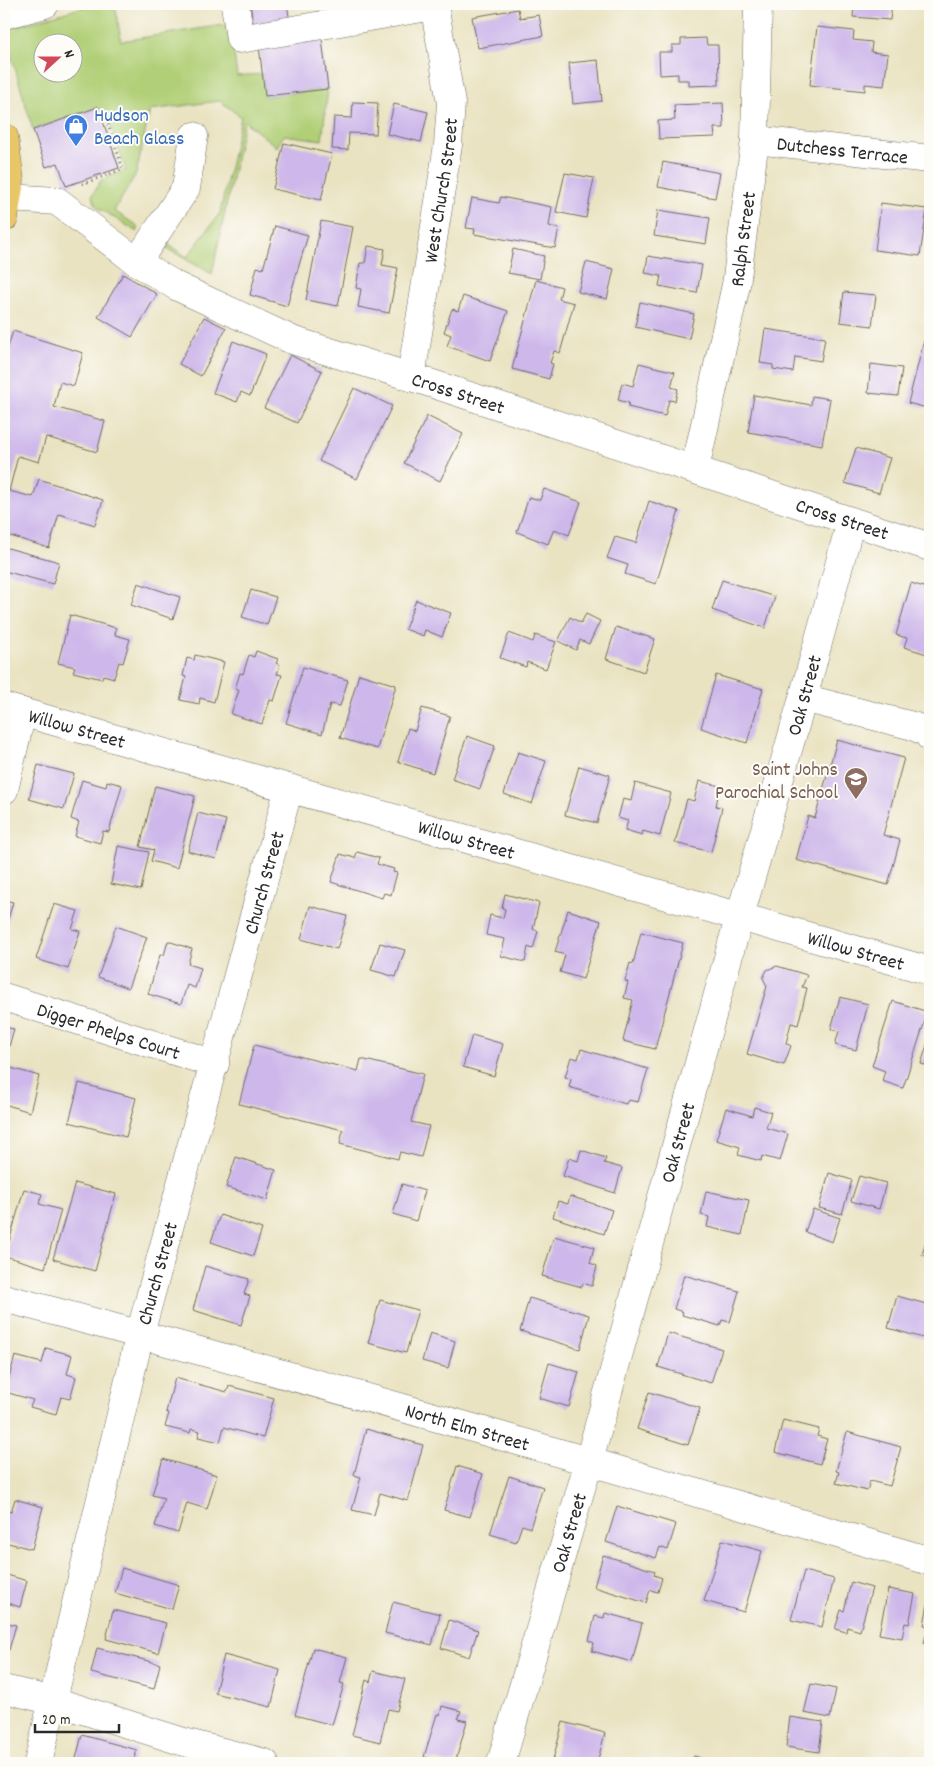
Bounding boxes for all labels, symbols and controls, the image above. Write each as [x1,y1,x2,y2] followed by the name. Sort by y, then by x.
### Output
[32,32,82,82] north arrow
[58,47,79,61] text: N
[94,103,185,154] place label: Hudson Beach Glass
[63,113,89,147] shop icon: Hudson Beach Glass
[418,117,467,265] street label: West Church Street
[775,131,909,174] street label: Dutchess Terrace
[725,190,765,288] street label: Ralph Street
[408,367,508,424] street label: Cross Street
[791,493,892,549] street label: Cross Street
[782,653,831,739] street label: Oak Street
[24,704,128,758] street label: Willow Street
[715,757,838,808] place label: Saint Johns Parochial School
[843,766,869,800] school or university icon: Saint Johns Parochial School
[414,815,518,869] street label: Willow Street
[239,829,294,938] street label: Church Street
[803,926,907,980] street label: Willow Street
[33,997,183,1069] street label: Digger Phelps Court
[655,1100,704,1187] street label: Oak Street
[132,1219,187,1329] street label: Church Street
[401,1398,532,1460] street label: North Elm Street
[546,1490,596,1577] street label: Oak Street
[35,1702,119,1734] scale bar
[42,1710,70,1732] text: 20 m

